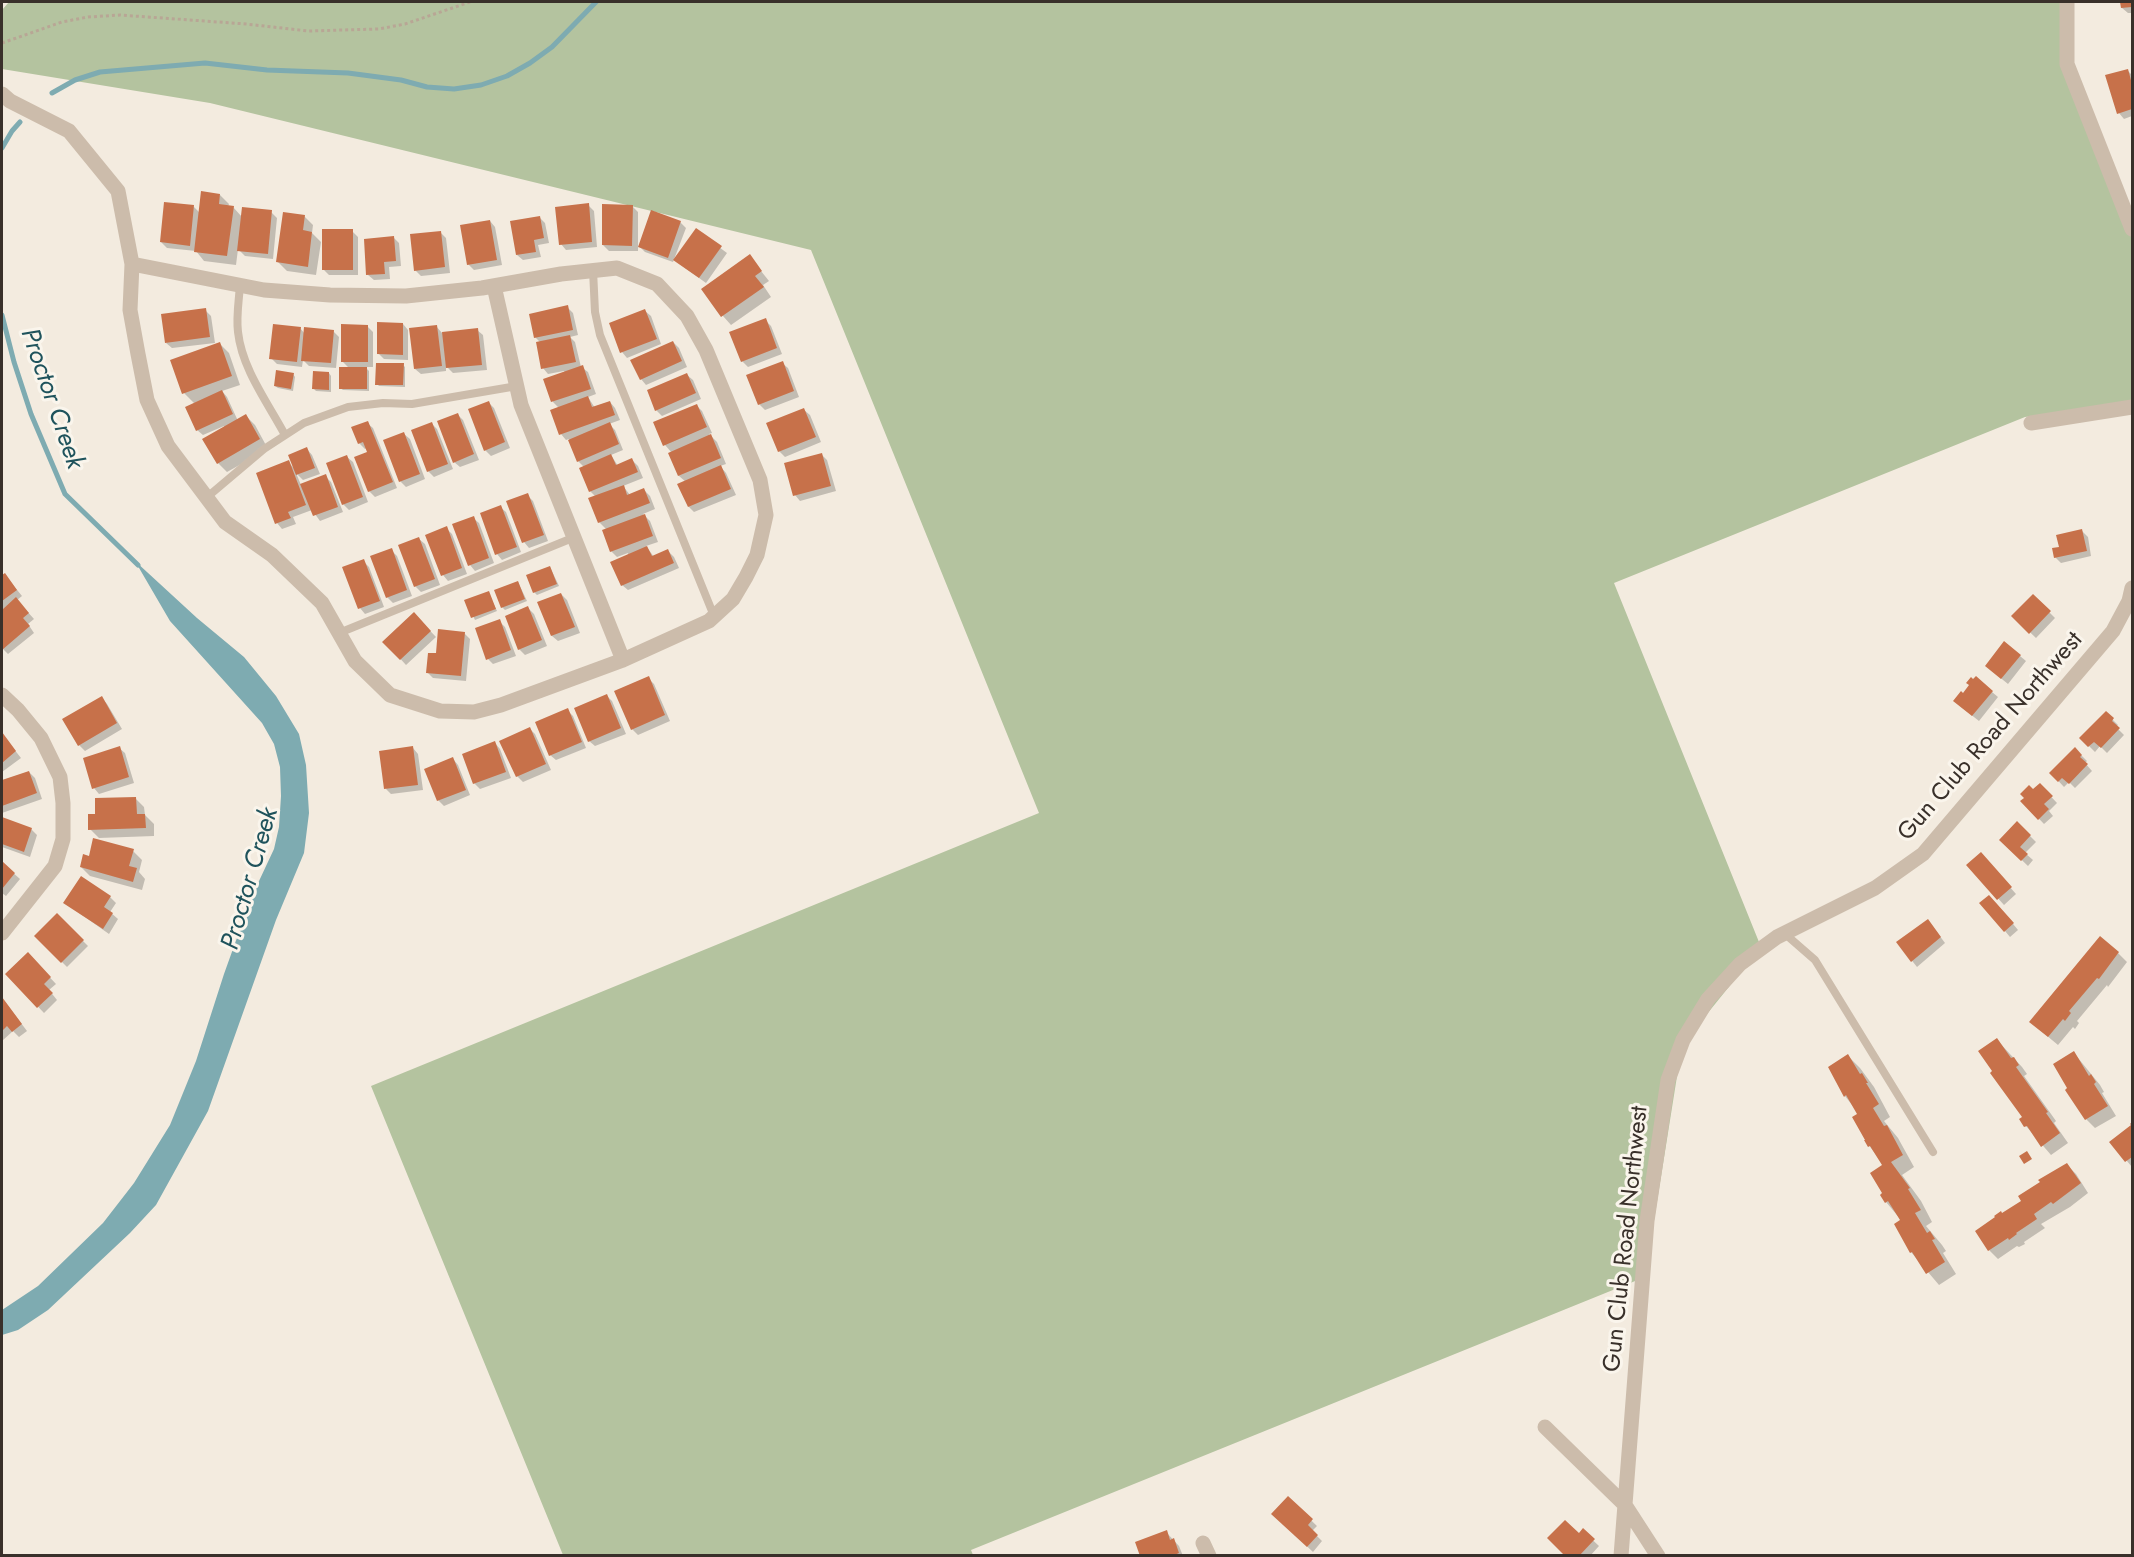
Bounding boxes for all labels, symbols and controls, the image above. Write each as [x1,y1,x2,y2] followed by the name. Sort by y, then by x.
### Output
[12,325,90,473] water label: Proctor Creek
[1892,627,2090,847] street label: Gun Club Road Northwest
[216,804,286,954] water label: Proctor Creek
[1599,1105,1655,1373] street label: Gun Club Road Northwest

